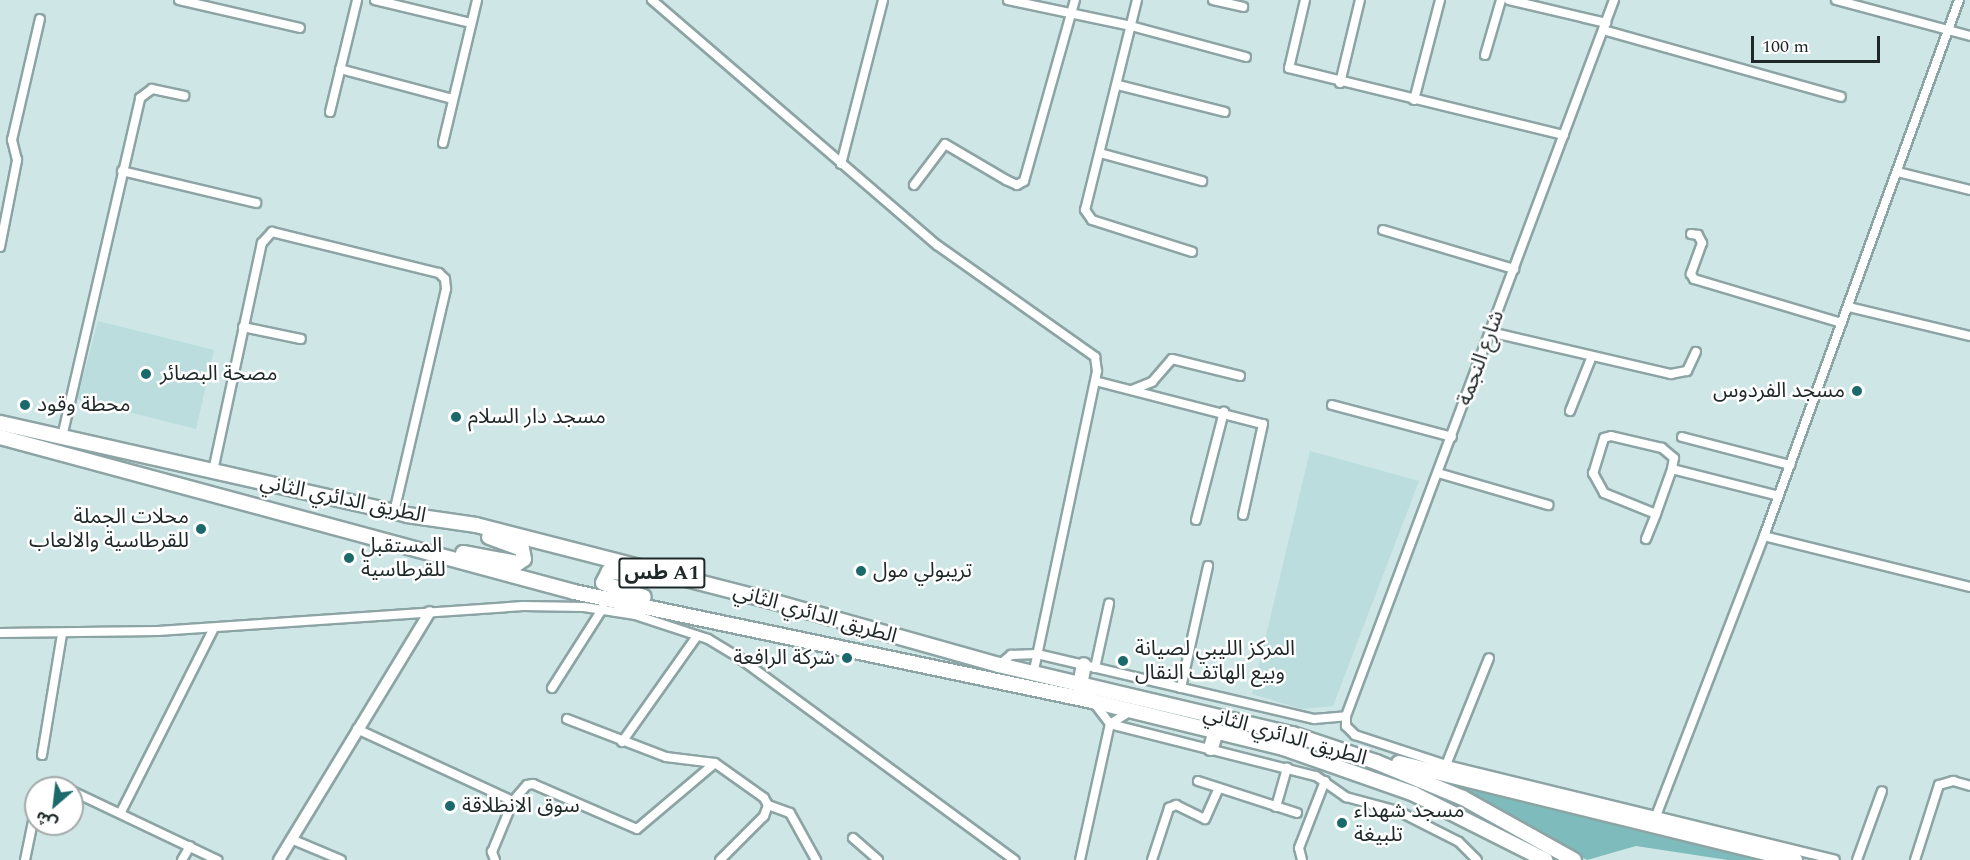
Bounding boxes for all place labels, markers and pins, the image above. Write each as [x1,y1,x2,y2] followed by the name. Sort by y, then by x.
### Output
[160,361,277,387] place label: مصحة البصائر
[137,365,155,383] marker: مصحة البصائر
[1713,378,1845,404] place label: مسجد الفردوس
[1850,384,1864,398] marker: مسجد الفردوس
[37,392,130,418] place label: محطة وقود
[18,398,32,412] marker: محطة وقود
[468,404,606,430] place label: مسجد دار السلام
[449,410,463,424] marker: مسجد دار السلام
[29,504,189,554] place label: محلات الجملة للقرطاسية والالعاب
[194,522,208,536] marker: محلات الجملة للقرطاسية والالعاب
[361,533,446,583] place label: المستقبل للقرطاسية
[342,551,356,565] marker: المستقبل للقرطاسية
[873,558,972,584] place label: تريبولي مول
[854,564,868,578] marker: تريبولي مول
[1135,636,1295,686] place label: المركز الليبي لصيانة وبيع الهاتف النقال
[733,645,835,671] place label: شركة الرافعة
[840,651,854,665] marker: شركة الرافعة
[1116,654,1130,668] marker: المركز الليبي لصيانة وبيع الهاتف النقال
[462,793,580,819] place label: سوق الانطلاقة
[1354,798,1465,848] place label: مسجد شهداء تلبيغة
[443,799,457,813] marker: سوق الانطلاقة
[1335,816,1349,830] marker: مسجد شهداء تلبيغة

